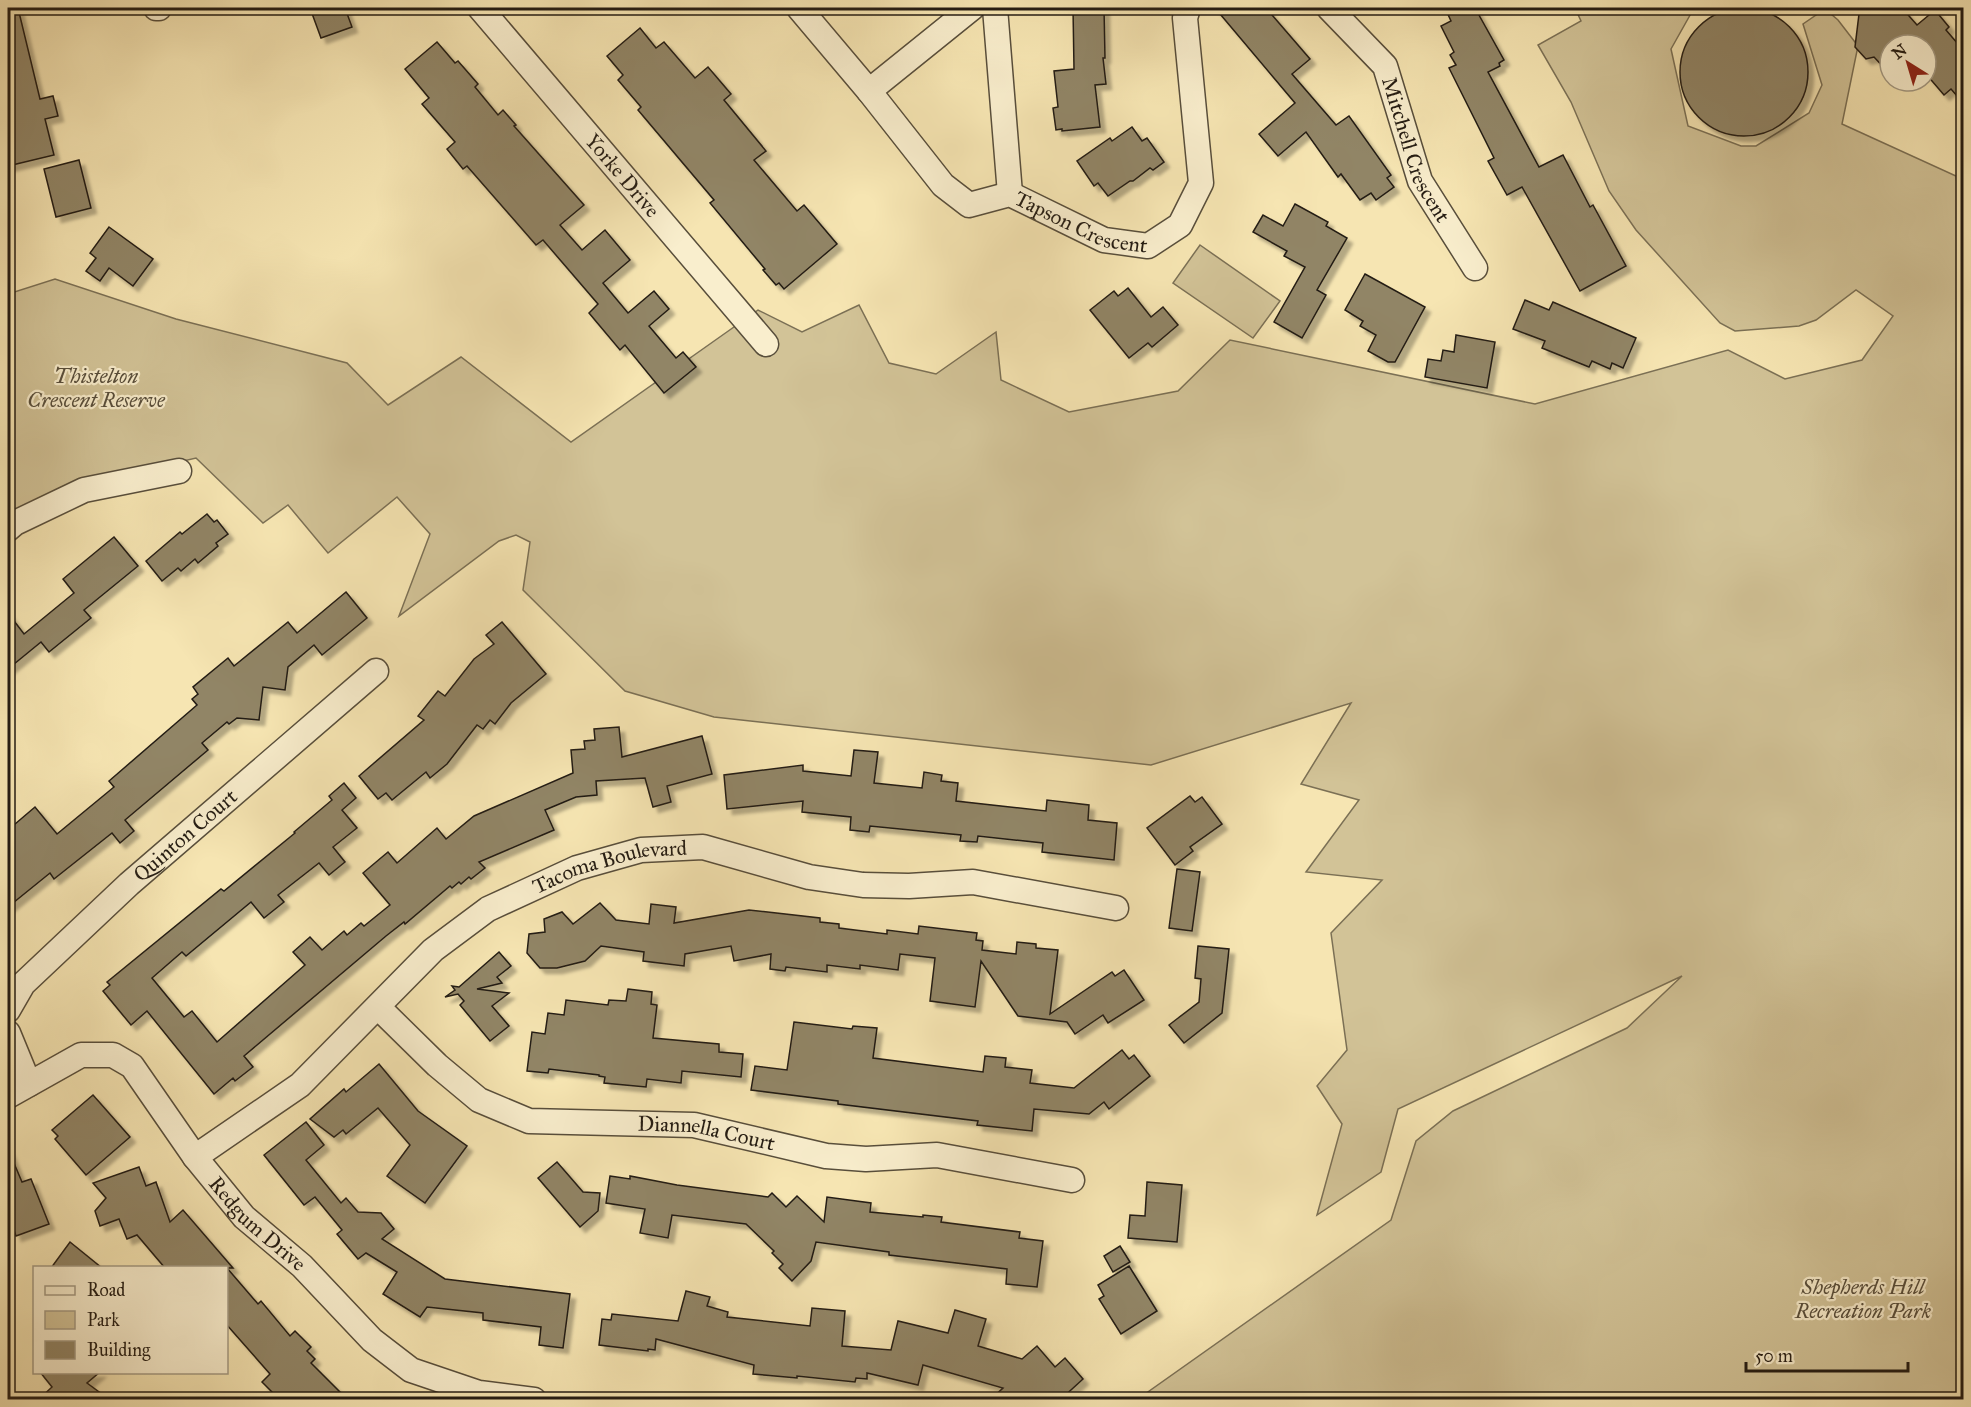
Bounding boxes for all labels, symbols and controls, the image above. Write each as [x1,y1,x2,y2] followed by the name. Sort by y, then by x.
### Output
[1878,33,1938,93] north arrow
[1888,39,1911,63] text: N
[1376,74,1456,228] street label: Mitchell Crescent
[580,128,666,223] street label: Yorke Drive
[1010,185,1150,259] street label: Tapson Crescent
[27,363,166,413] park label: Thistelton Crescent Reserve
[128,783,243,887] street label: Quinton Court
[529,835,688,900] street label: Tacoma Boulevard
[637,1111,778,1157] street label: Diannella Court
[203,1171,312,1277] street label: Redgum Drive
[33,1266,228,1374] legend
[1794,1274,1932,1324] park label: Shepherds Hill Recreation Park
[87,1279,125,1301] text: Road
[87,1309,120,1331] text: Park
[1746,1335,1908,1373] scale bar
[87,1339,151,1362] text: Building
[1755,1345,1793,1367] text: 50 m

